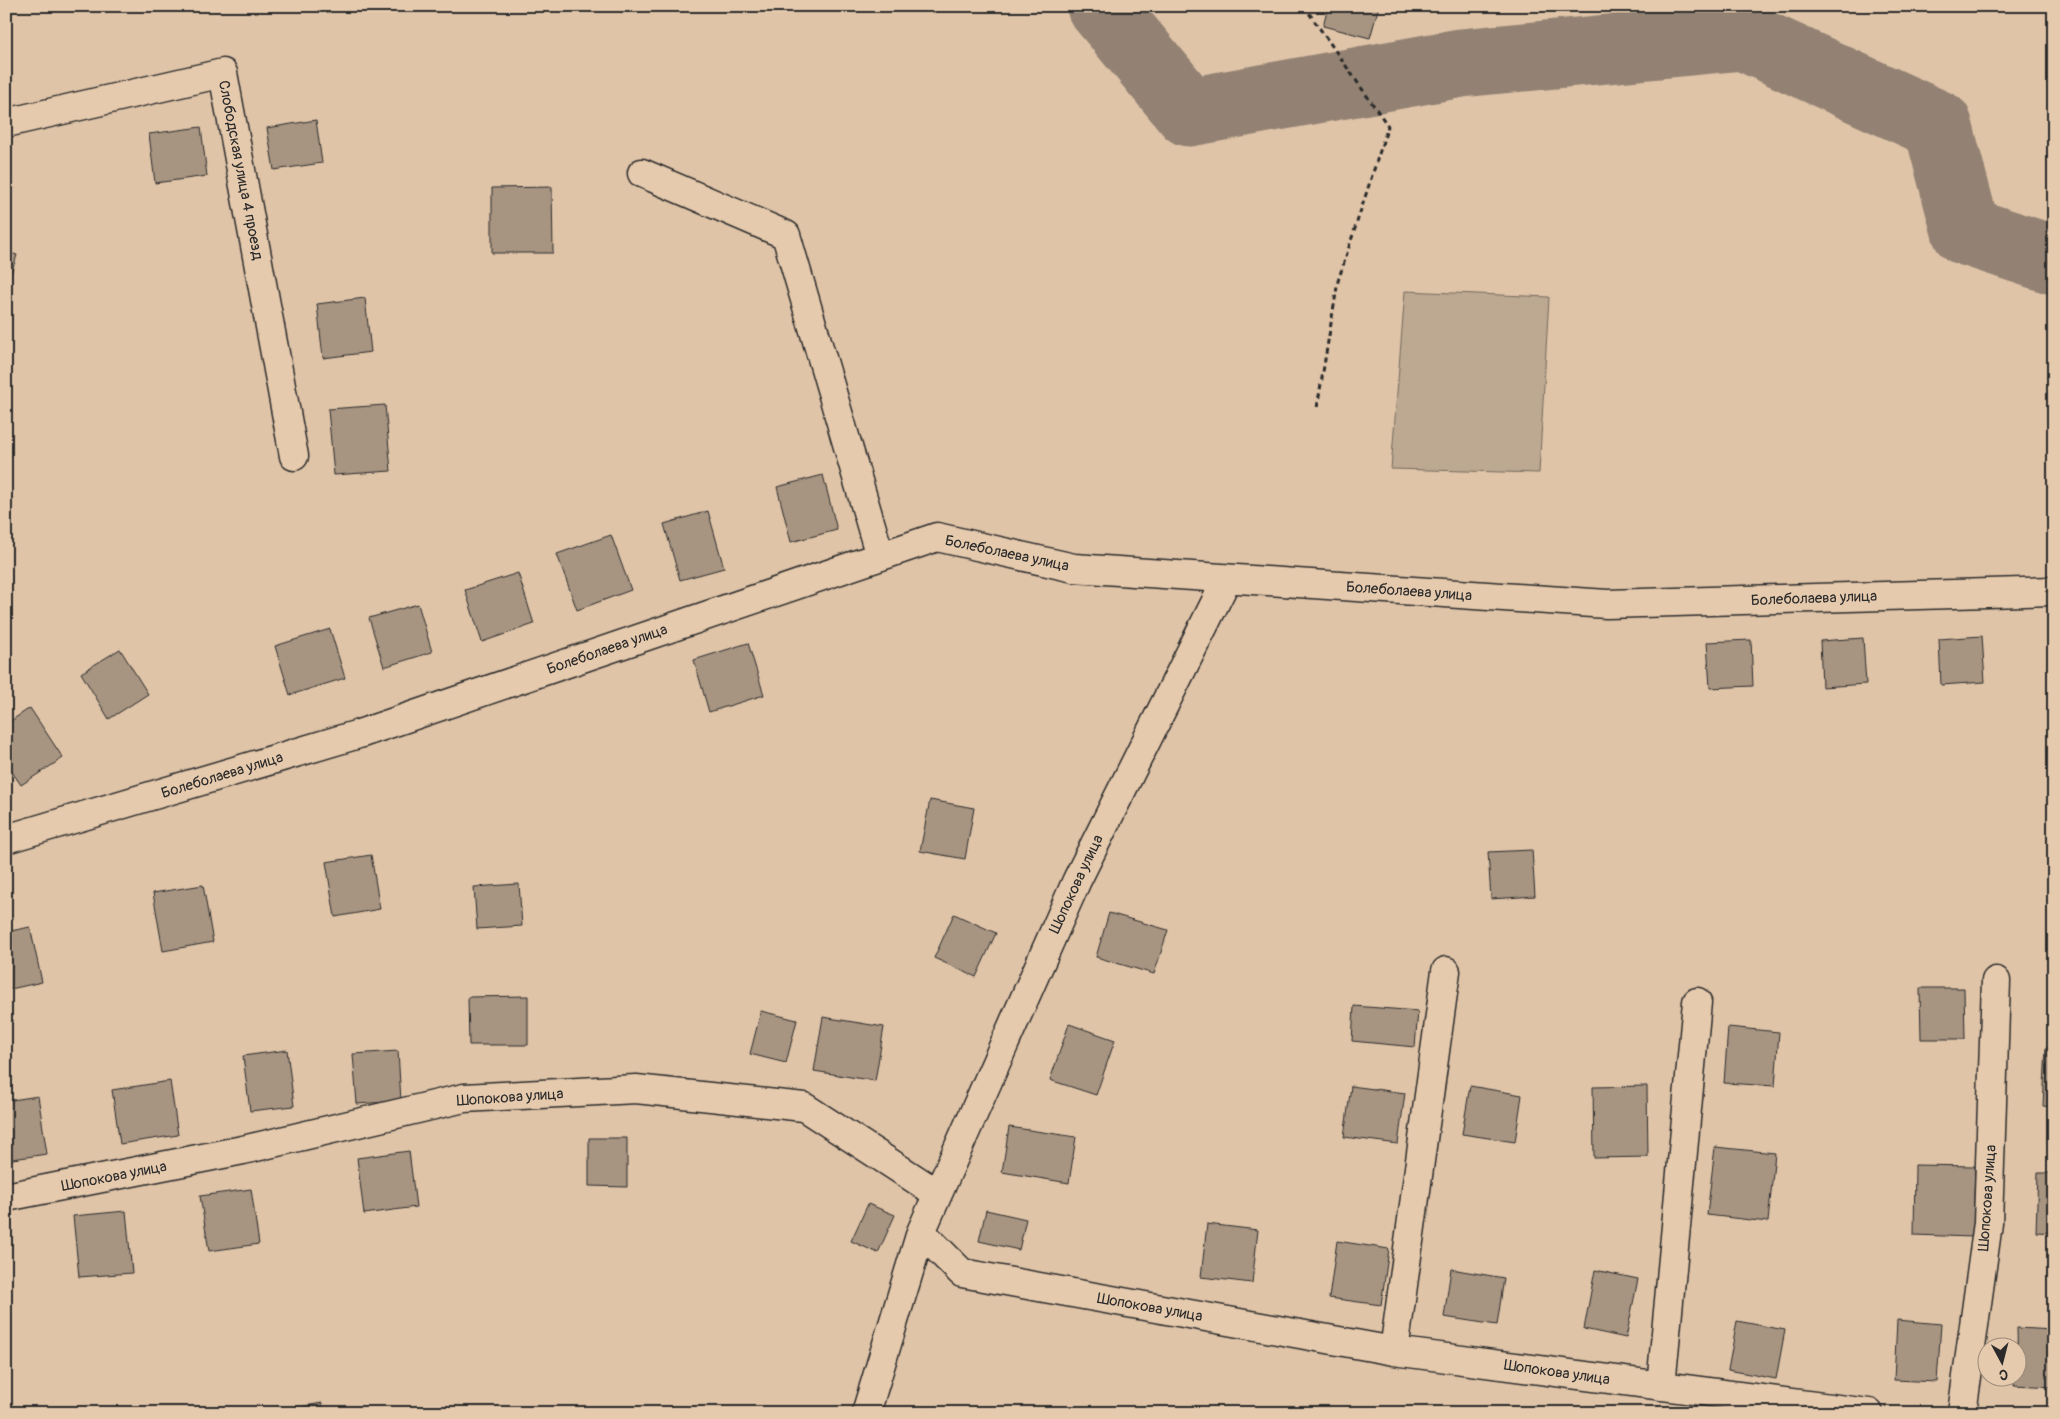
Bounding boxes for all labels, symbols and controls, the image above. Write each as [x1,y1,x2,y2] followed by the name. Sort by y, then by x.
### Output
[214,79,267,261] street label: Слободская улица 4 проезд
[943,531,1071,576] street label: Болеболаева улица
[1345,578,1473,605] street label: Болеболаева улица
[1751,587,1877,610] street label: Болеболаева улица
[544,620,670,679] street label: Болеболаева улица
[159,748,285,803] street label: Болеболаева улица
[1045,832,1108,937] street label: Шопокова улица
[456,1084,564,1111] street label: Шопокова улица
[1974,1144,2001,1252] street label: Шопокова улица
[60,1157,168,1196] street label: Шопокова улица
[1096,1289,1204,1326] street label: Шопокова улица
[1978,1336,2028,1386] north arrow
[1503,1356,1611,1389] street label: Шопокова улица
[1998,1365,2009,1383] text: С

